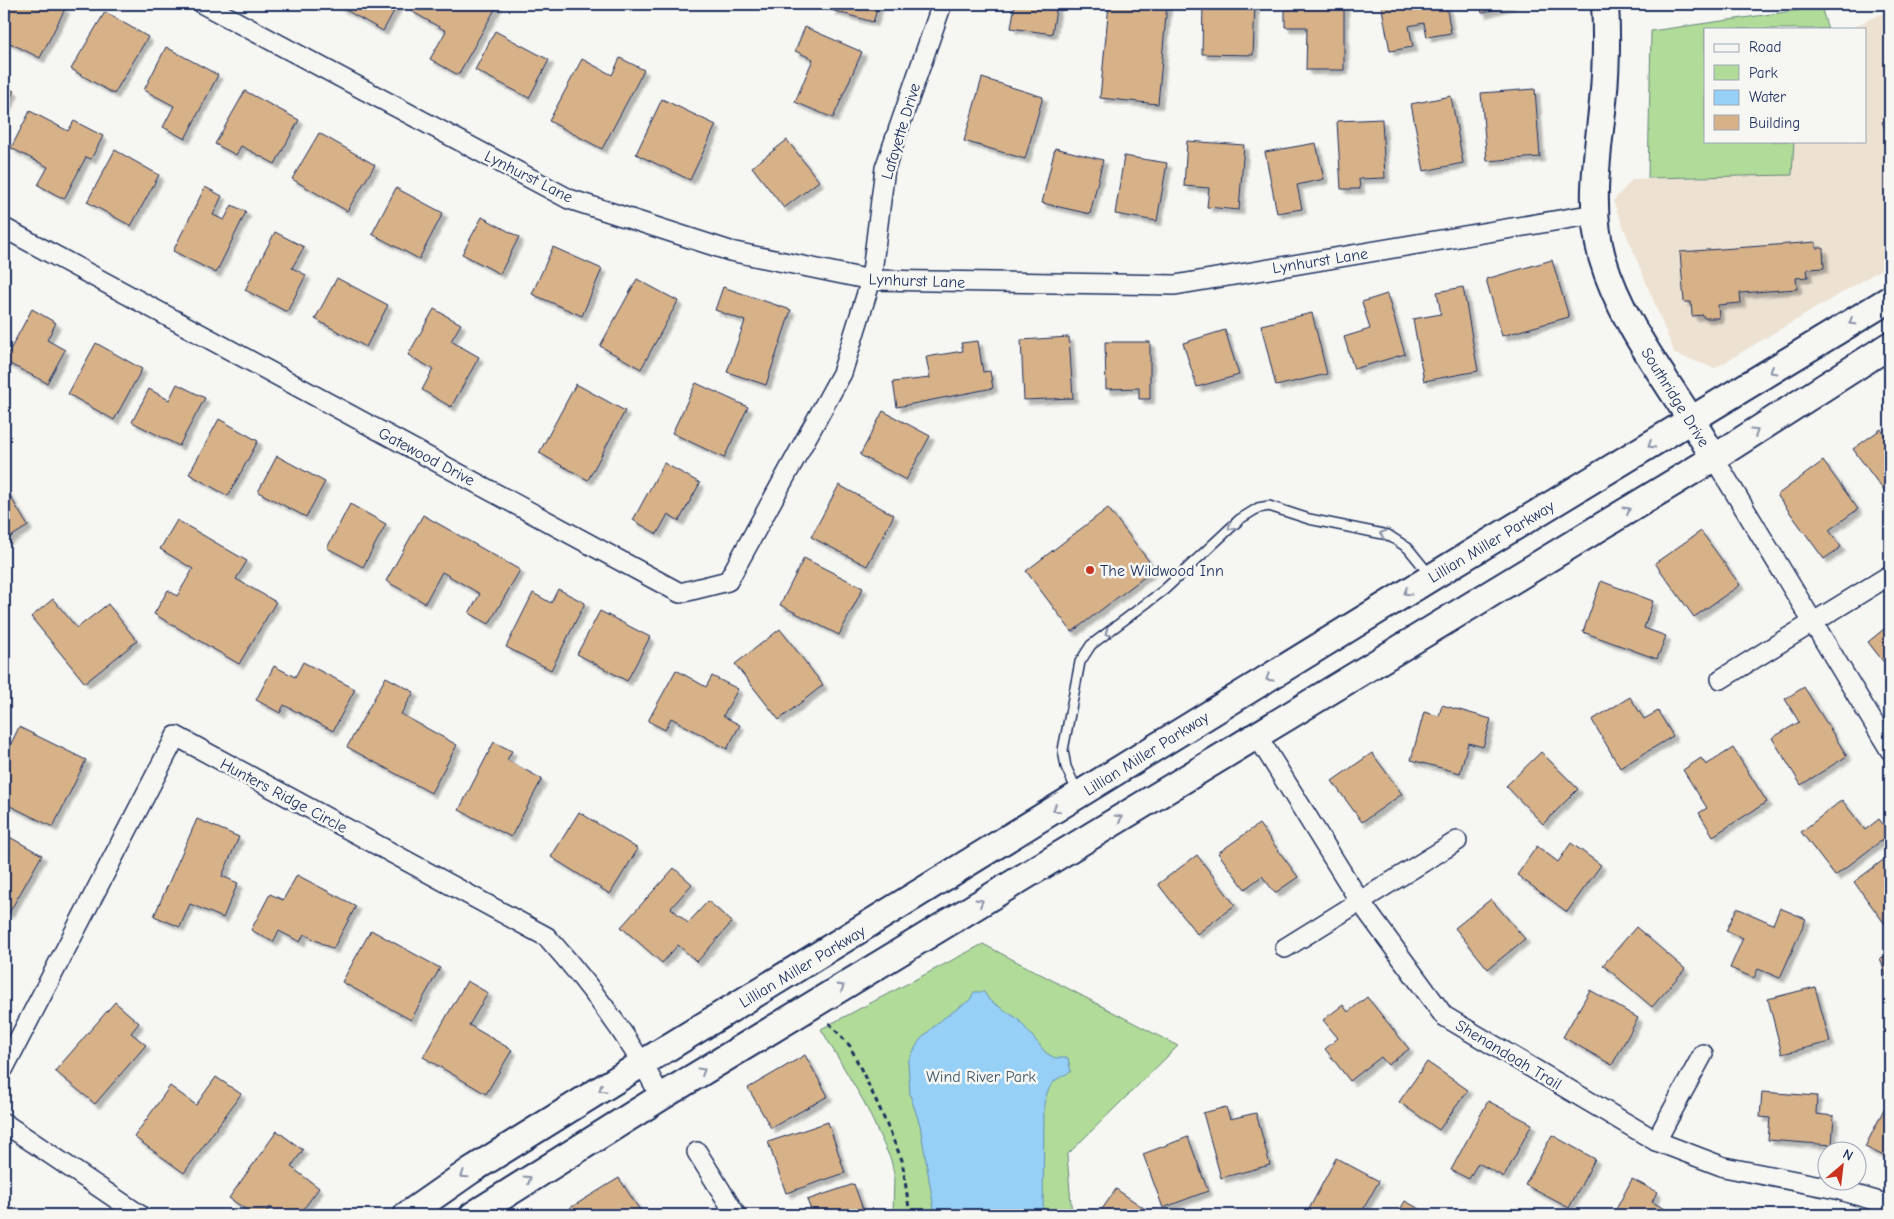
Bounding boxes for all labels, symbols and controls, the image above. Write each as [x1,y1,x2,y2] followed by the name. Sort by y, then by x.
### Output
[1704,28,1866,142] legend
[1749,38,1781,56] text: Road
[1749,64,1778,82] text: Park
[878,81,924,182] street label: Lafayette Drive
[1749,88,1786,106] text: Water
[1749,114,1800,132] text: Building
[481,147,576,207] street label: Lynhurst Lane
[1271,245,1369,277] street label: Lynhurst Lane
[868,270,966,292] street label: Lynhurst Lane
[1849,316,1858,326] one-way arrow
[1637,345,1713,450] street label: Southridge Drive
[1769,364,1778,374] one-way arrow
[375,424,478,490] street label: Gatewood Drive
[1749,428,1758,438] one-way arrow
[1647,438,1656,448] one-way arrow
[1425,497,1559,587] street label: Lillian Miller Parkway
[1622,507,1631,517] one-way arrow
[1227,521,1236,530] one-way arrow
[1379,530,1388,540] one-way arrow
[1100,562,1224,580] place label: The Wildwood Inn
[1084,564,1096,576] marker: The Wildwood Inn
[1403,586,1412,596] one-way arrow
[1104,627,1113,636] one-way arrow
[1265,671,1274,681] one-way arrow
[1081,708,1213,800] street label: Lillian Miller Parkway
[217,755,350,837] street label: Hunters Ridge Circle
[1052,803,1062,812] one-way arrow
[1113,814,1122,824] one-way arrow
[975,899,984,909] one-way arrow
[736,922,870,1012] street label: Lillian Miller Parkway
[836,983,845,993] one-way arrow
[1452,1016,1565,1094] street label: Shenandoah Trail
[697,1068,706,1078] one-way arrow
[926,1068,1036,1086] park label: Wind River Park
[598,1082,607,1092] one-way arrow
[1816,1142,1866,1192] north arrow
[1840,1145,1856,1165] text: N
[460,1169,470,1178] one-way arrow
[523,1176,532,1185] one-way arrow

